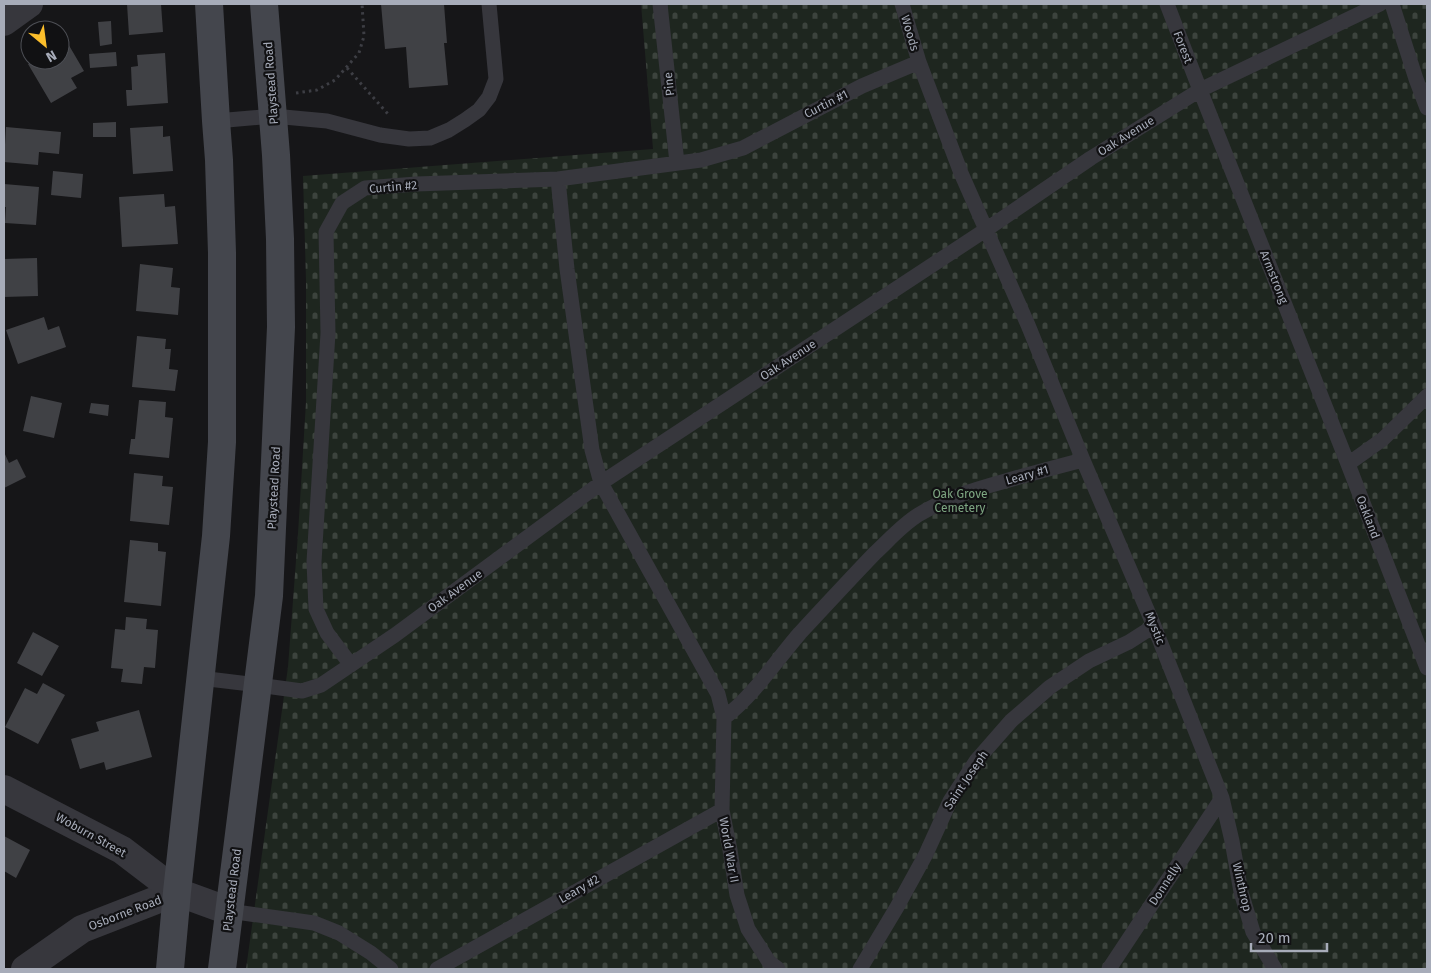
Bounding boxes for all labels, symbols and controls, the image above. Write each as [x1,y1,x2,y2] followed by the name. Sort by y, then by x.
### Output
[898,13,922,53] street label: Woods
[20,20,70,70] north arrow
[1171,29,1196,66] street label: Forest
[261,41,281,125] street label: Playstead Road
[43,46,59,66] text: N
[661,71,677,97] street label: Pine
[802,87,850,121] street label: Curtin #1
[1095,113,1157,159] street label: Oak Avenue
[368,178,418,196] street label: Curtin #2
[1257,248,1291,306] street label: Armstrong
[757,337,819,383] street label: Oak Avenue
[265,446,283,530] street label: Playstead Road
[1004,462,1050,488] street label: Leary #1
[932,487,988,515] park label: Oak Grove Cemetery
[1353,493,1383,541] street label: Oakland
[425,567,485,615] street label: Oak Avenue
[1142,610,1168,647] street label: Mystic
[941,748,991,812] street label: Saint Joseph
[53,810,129,860] street label: Woburn Street
[716,816,742,884] street label: World War II
[220,848,244,932] street label: Playstead Road
[1146,860,1184,908] street label: Donnelly
[1230,861,1254,913] street label: Winthrop
[556,872,602,906] street label: Leary #2
[86,893,164,933] street label: Osborne Road
[1251,920,1327,952] scale bar
[1258,929,1291,947] text: 20 m

